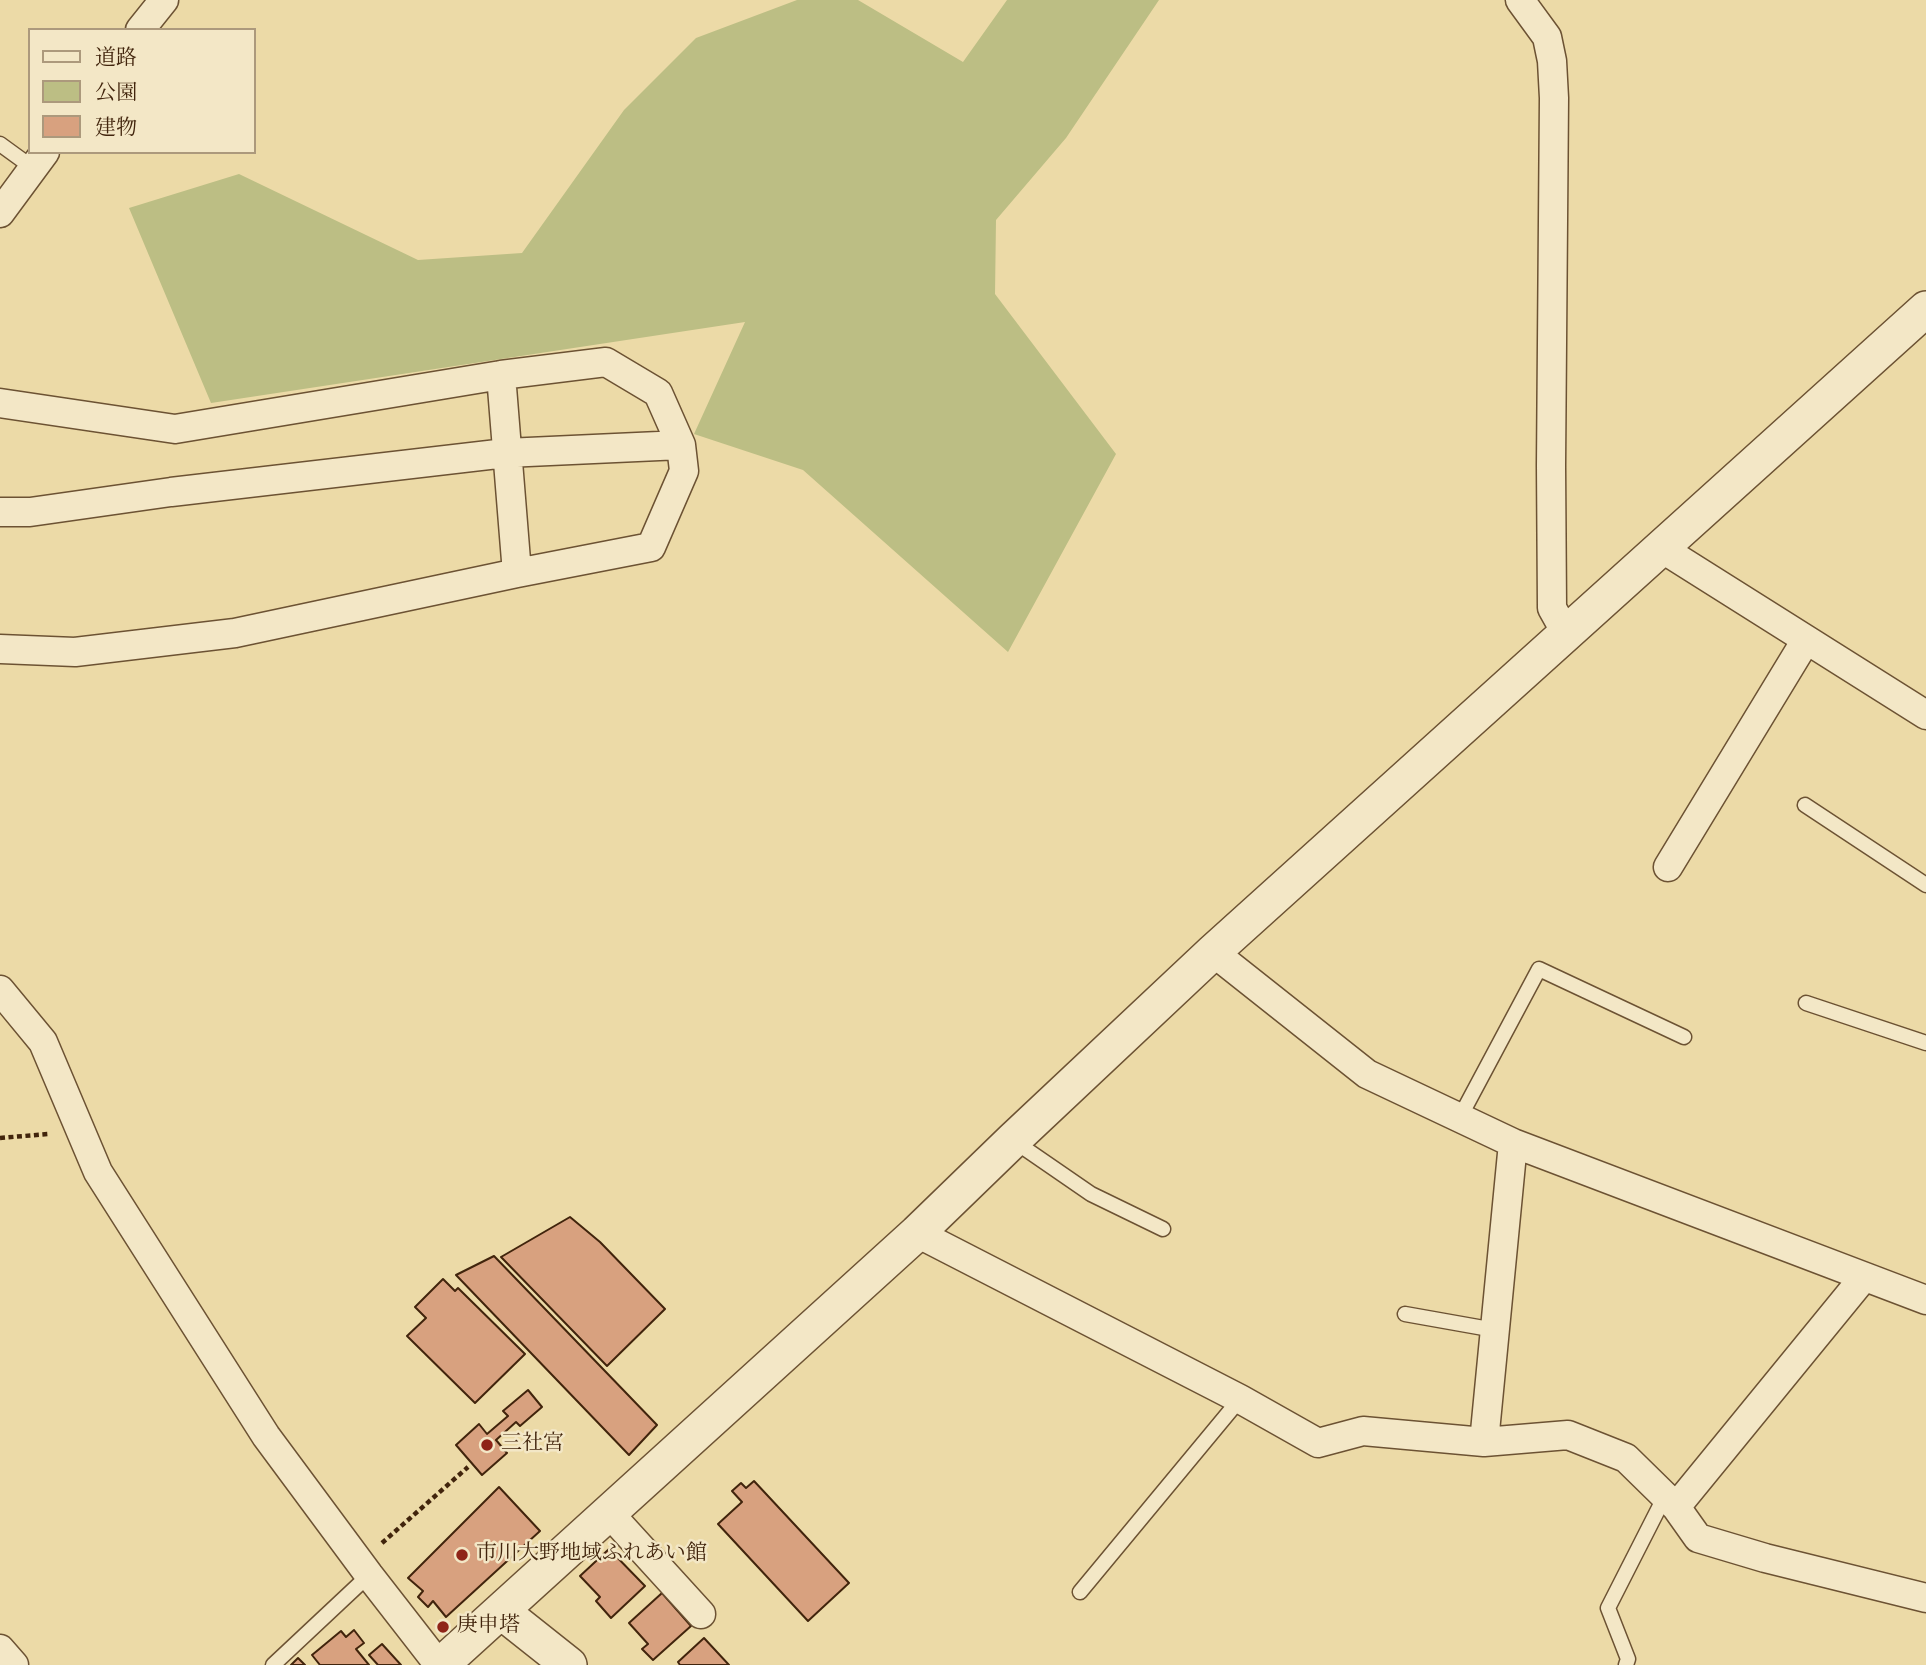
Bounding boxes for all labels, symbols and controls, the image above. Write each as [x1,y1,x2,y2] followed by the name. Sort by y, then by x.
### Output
[28,28,256,154] legend
[95,44,137,73] text: 道路
[95,79,137,108] text: 公園
[95,114,137,143] text: 建物
[501,1432,564,1458] place label: 三社宮
[479,1437,495,1453] marker: 三社宮
[476,1542,707,1568] place label: 市川大野地域ふれあい館
[454,1547,470,1563] marker: 市川大野地域ふれあい館
[457,1614,520,1640] place label: 庚申塔
[435,1619,451,1635] marker: 庚申塔

